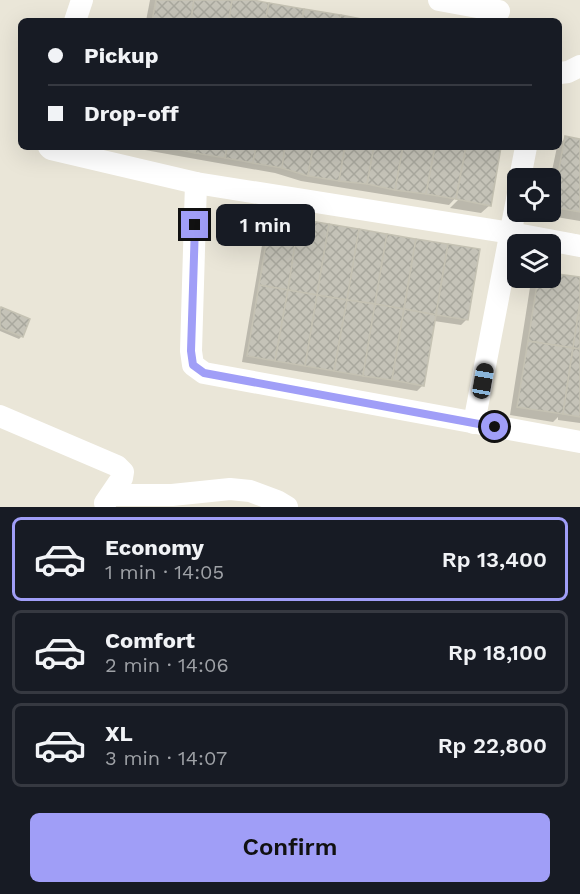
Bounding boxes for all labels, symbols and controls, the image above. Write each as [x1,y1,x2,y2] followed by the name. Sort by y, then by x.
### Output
[84,43,159,68] text: Pickup
[84,101,179,126] text: Drop-off
[507,168,561,288] map controls
[507,168,561,222] button: locate
[216,204,315,246] callout: 1 min
[181,211,208,238] route end
[240,213,291,237] text: 1 min
[507,234,561,288] button: layers
[471,362,495,400] car
[481,413,508,440] route start
[33,532,87,586] icon: car
[105,535,204,560] text: Economy
[442,547,547,572] text: Rp 13,400
[105,560,224,584] text: 1 min · 14:05
[33,625,87,679] icon: car
[105,628,195,653] text: Comfort
[448,640,547,665] text: Rp 18,100
[105,653,229,677] text: 2 min · 14:06
[33,718,87,772] icon: car
[105,721,133,746] text: XL
[438,733,547,758] text: Rp 22,800
[105,746,227,770] text: 3 min · 14:07
[30,813,550,882] button: Confirm

